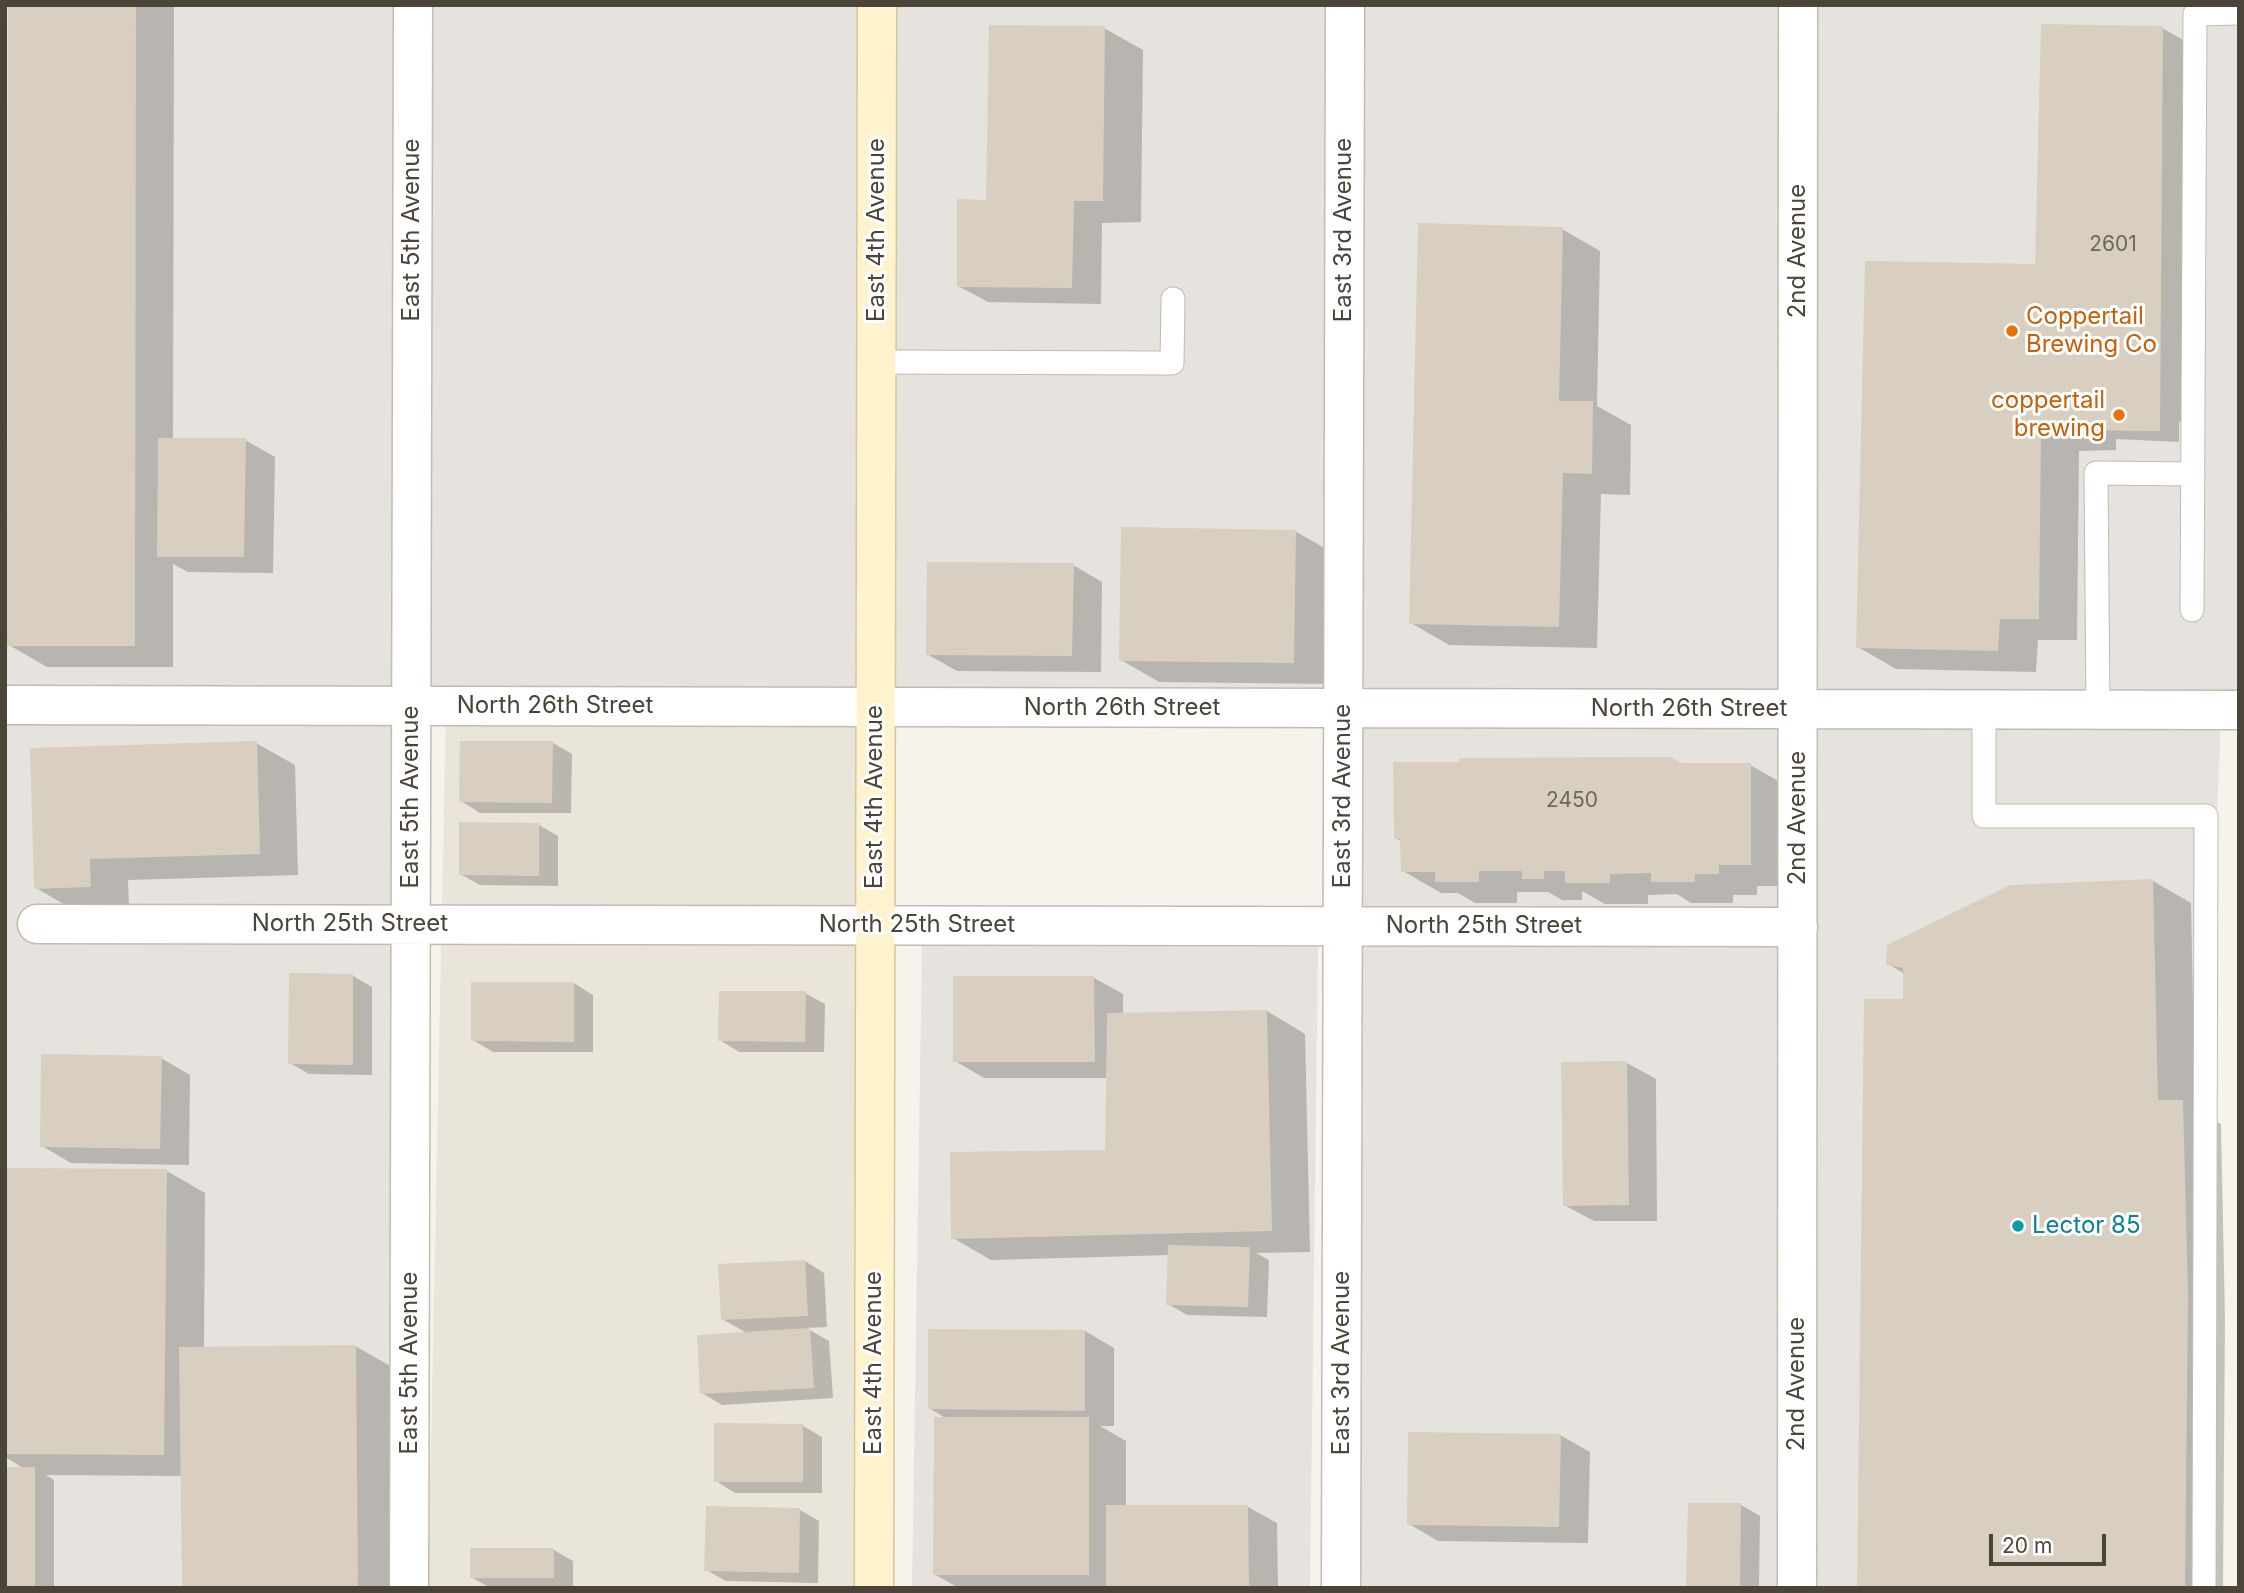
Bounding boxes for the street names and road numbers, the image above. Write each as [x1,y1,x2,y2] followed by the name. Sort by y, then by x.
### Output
[863,138,891,322] street label: East 4th Avenue
[1330,138,1358,322] street label: East 3rd Avenue
[398,139,426,321] street label: East 5th Avenue
[1784,184,1812,318] street label: 2nd Avenue
[457,692,653,720] street label: North 26th Street
[1024,694,1220,722] street label: North 26th Street
[1591,695,1787,723] street label: North 26th Street
[1329,704,1357,888] street label: East 3rd Avenue
[861,705,889,889] street label: East 4th Avenue
[397,706,425,888] street label: East 5th Avenue
[1784,751,1812,885] street label: 2nd Avenue
[252,910,448,938] street label: North 25th Street
[819,911,1015,939] street label: North 25th Street
[1386,912,1582,940] street label: North 25th Street
[860,1271,888,1455] street label: East 4th Avenue
[1328,1271,1356,1455] street label: East 3rd Avenue
[396,1272,424,1454] street label: East 5th Avenue
[1783,1317,1811,1451] street label: 2nd Avenue

